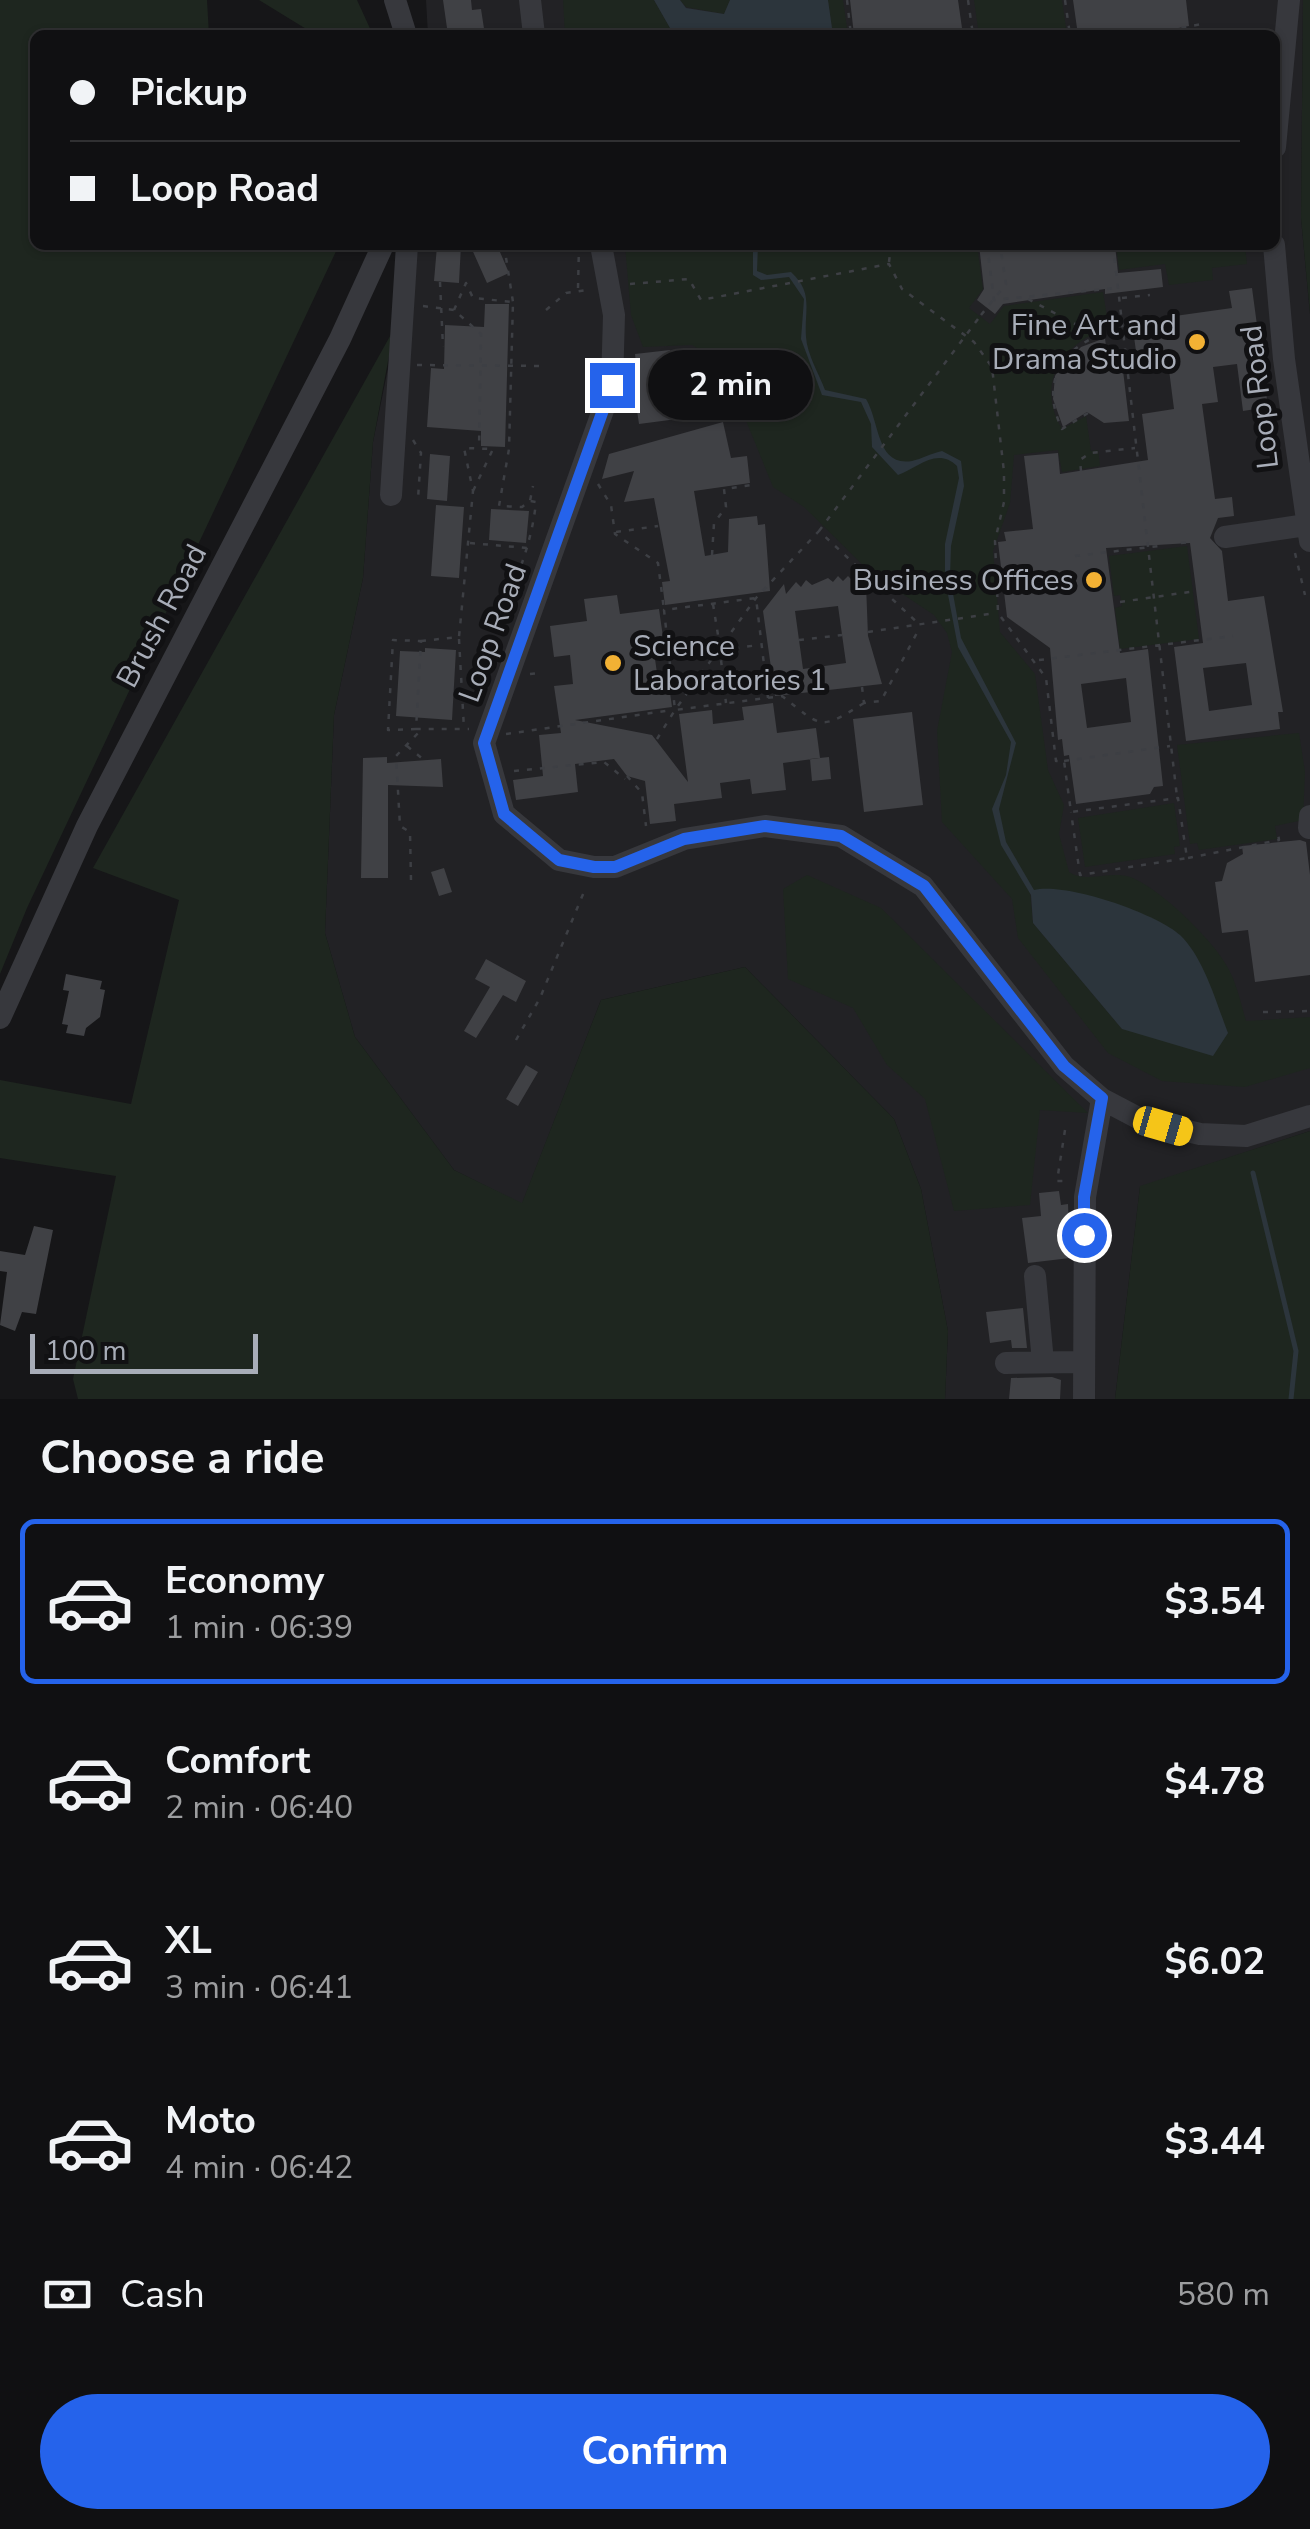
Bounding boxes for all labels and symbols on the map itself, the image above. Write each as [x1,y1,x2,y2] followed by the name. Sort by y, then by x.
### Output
[992,305,1177,380] place label: Fine Art and Drama Studio
[1231,323,1289,471] street label: Loop Road
[1186,331,1208,353] marker: Fine Art and Drama Studio
[647,350,812,420] callout: 2 min
[590,363,635,408] route end
[107,537,217,695] street label: Brush Road
[449,558,537,708] street label: Loop Road
[853,560,1074,601] place label: Business Offices
[1083,569,1105,591] marker: Business Offices
[633,626,827,701] place label: Science Laboratories 1
[602,652,624,674] marker: Science Laboratories 1
[1130,1103,1196,1149] car
[1062,1213,1107,1258] route start
[30,1329,258,1374] scale bar

